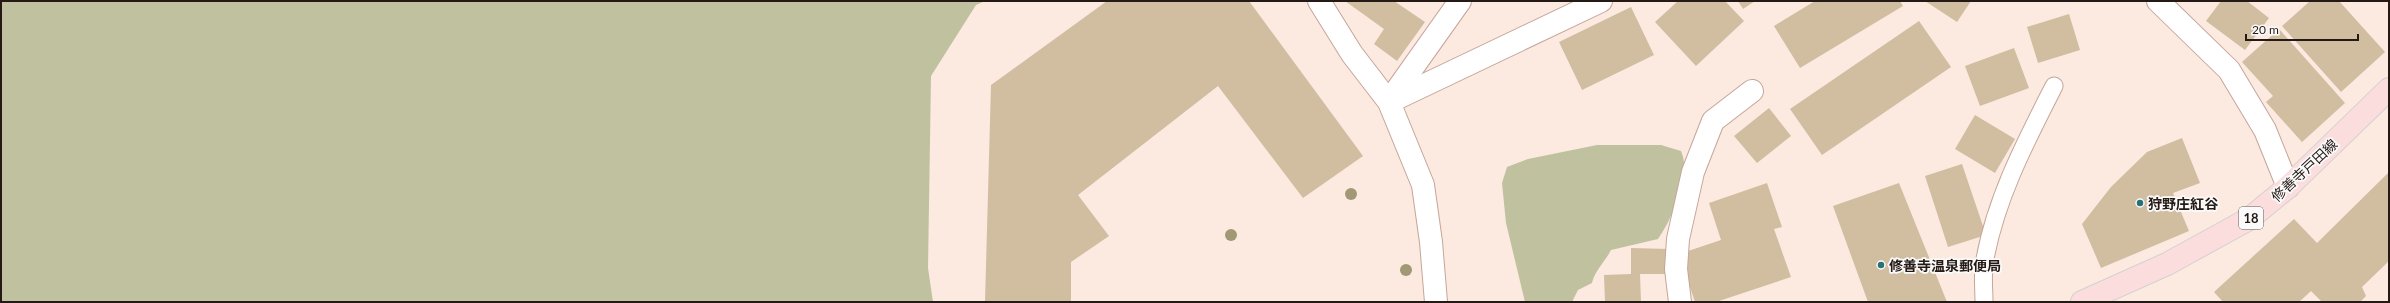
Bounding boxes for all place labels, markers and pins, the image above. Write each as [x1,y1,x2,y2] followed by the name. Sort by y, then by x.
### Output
[2148,195,2219,212] place label: 狩野庄紅谷
[2135,198,2145,208] marker: 狩野庄紅谷
[1889,257,2001,274] place label: 修善寺温泉郵便局
[1876,260,1886,270] marker: 修善寺温泉郵便局

